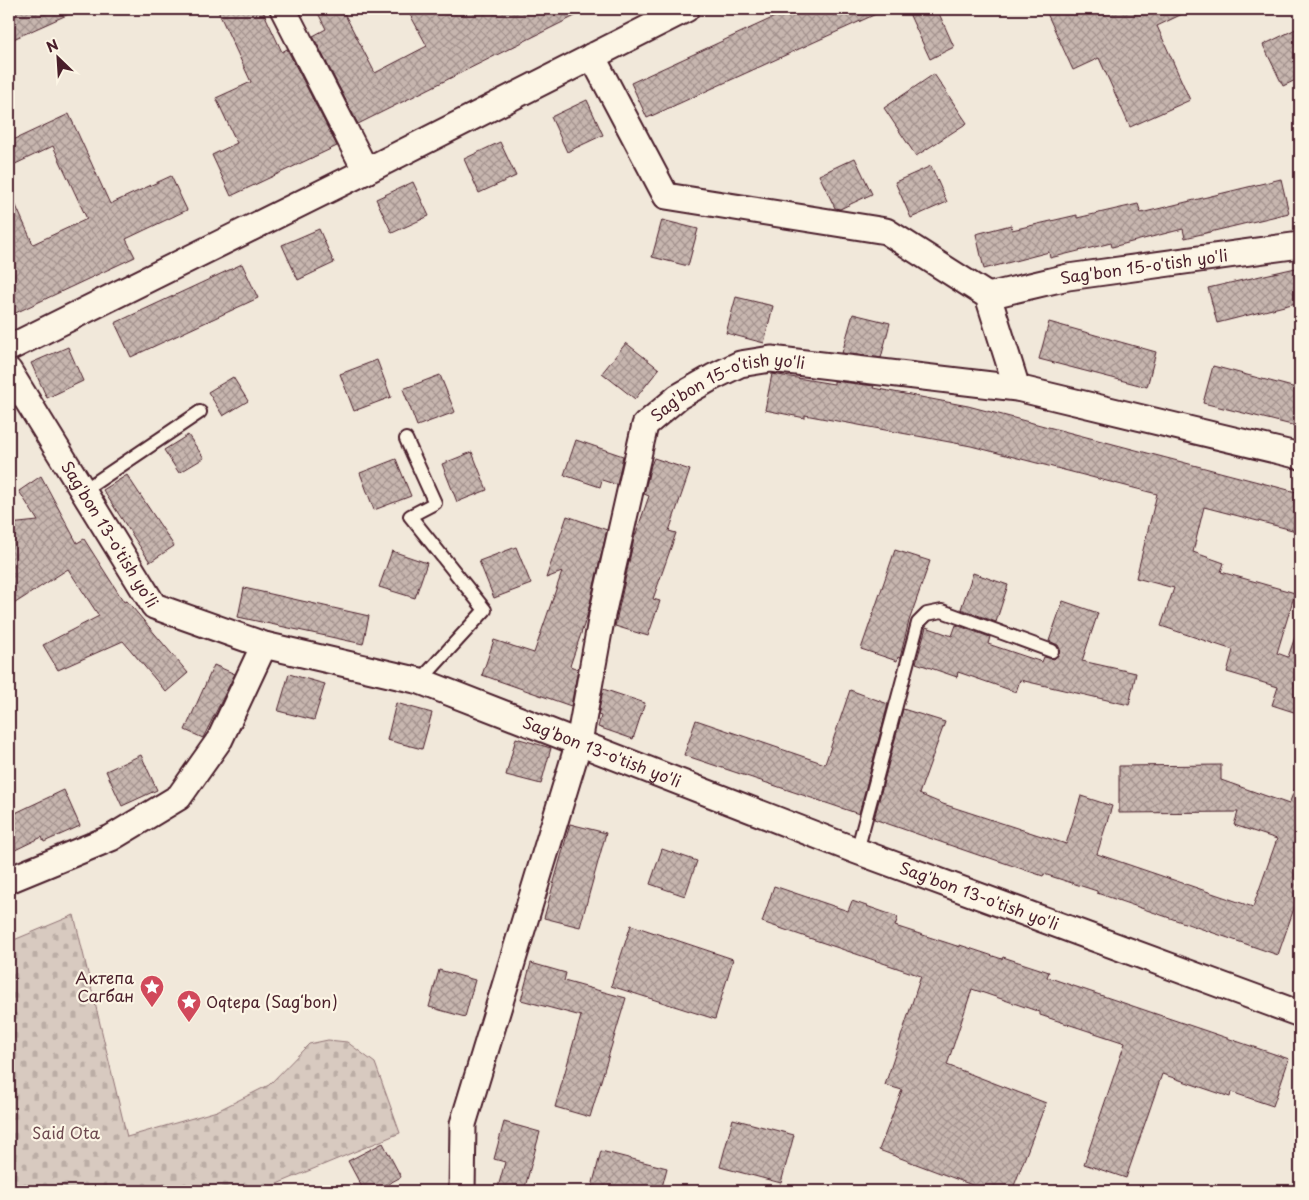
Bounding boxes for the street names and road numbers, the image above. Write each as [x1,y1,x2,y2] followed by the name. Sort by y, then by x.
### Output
[1058,242,1229,289] street label: Sag'bon 15-o'tish yo'li
[645,346,807,427] street label: Sag'bon 15-o'tish yo'li
[56,456,165,612] street label: Sag'bon 13-o'tish yo'li
[519,709,685,792] street label: Sag'bon 13-o'tish yo'li
[896,855,1063,935] street label: Sag'bon 13-o'tish yo'li

